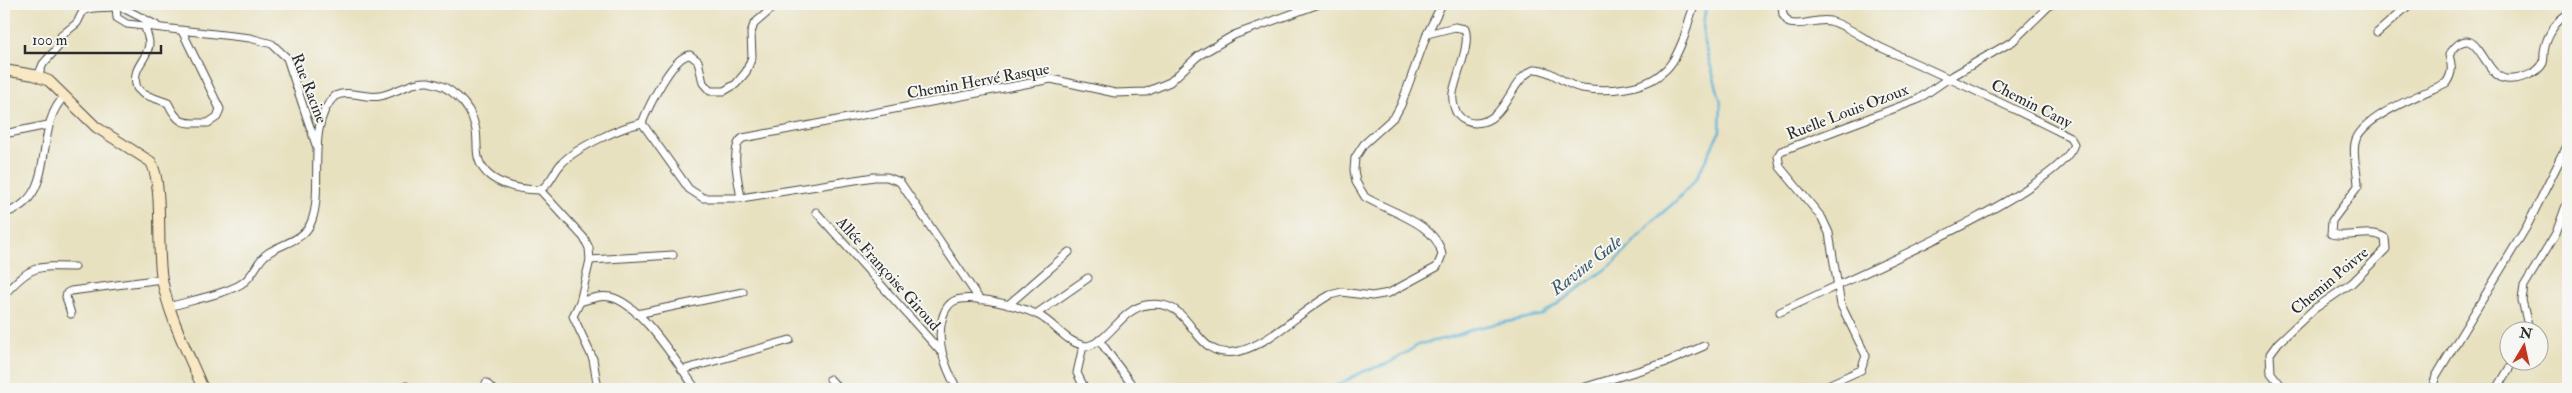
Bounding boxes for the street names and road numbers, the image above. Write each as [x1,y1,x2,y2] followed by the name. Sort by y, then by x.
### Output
[287,51,332,126] street label: Rue Racine
[905,59,1051,103] street label: Chemin Hervé Rasque
[1988,75,2076,133] street label: Chemin Cany
[1784,79,1911,144] street label: Ruelle Louis Ozoux
[831,212,945,335] street label: Allée Françoise Giroud
[2287,242,2373,319] street label: Chemin Poivre

